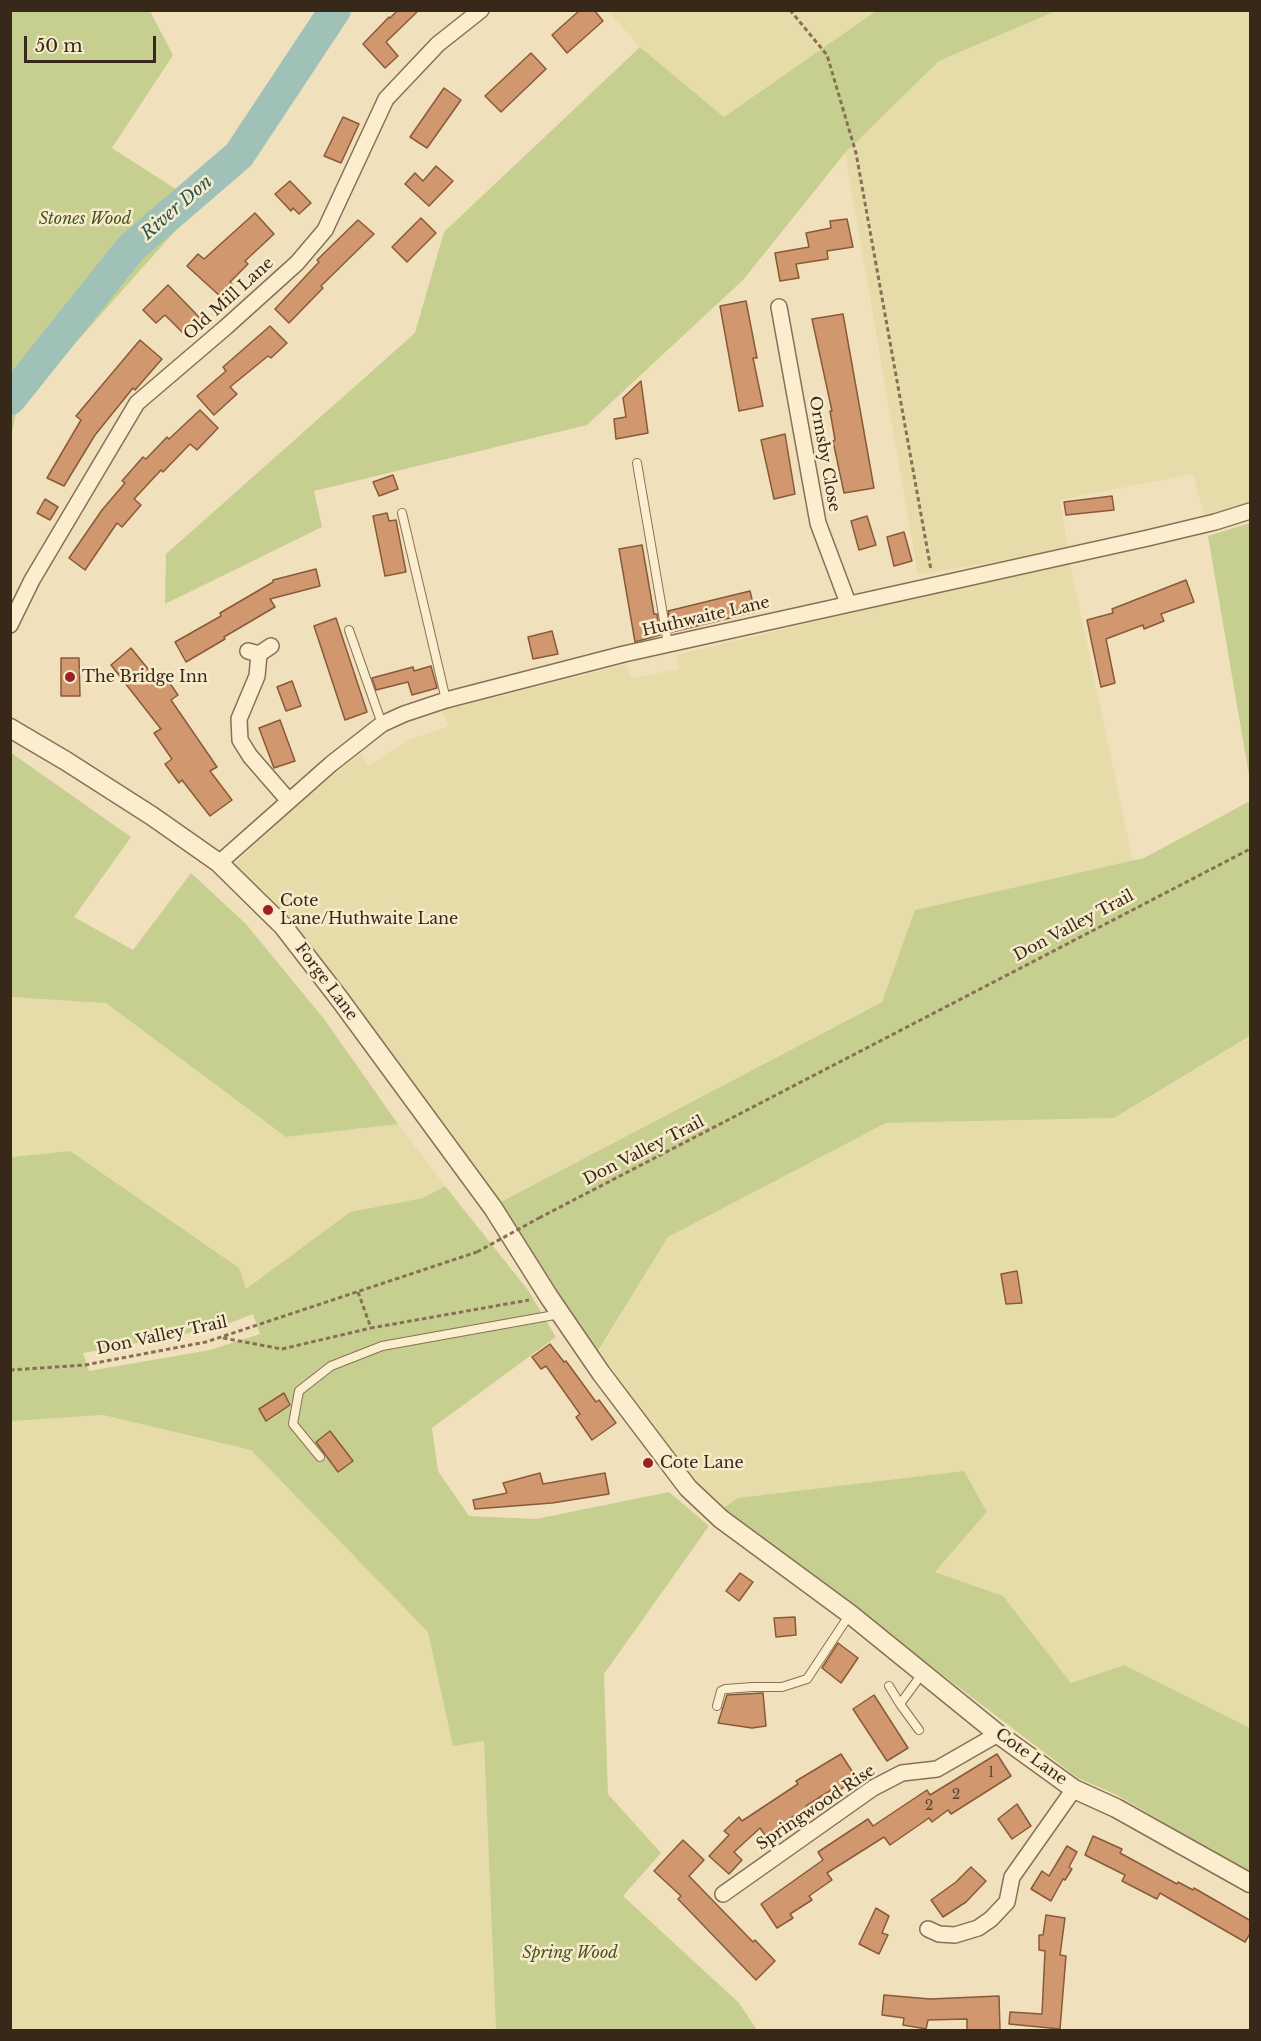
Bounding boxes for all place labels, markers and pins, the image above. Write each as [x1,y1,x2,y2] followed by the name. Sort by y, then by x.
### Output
[82,667,208,687] place label: The Bridge Inn
[63,670,77,684] marker: The Bridge Inn
[280,891,458,929] place label: Cote Lane/Huthwaite Lane
[261,903,275,917] marker: Cote Lane/Huthwaite Lane
[660,1453,744,1473] place label: Cote Lane
[641,1456,655,1470] marker: Cote Lane

